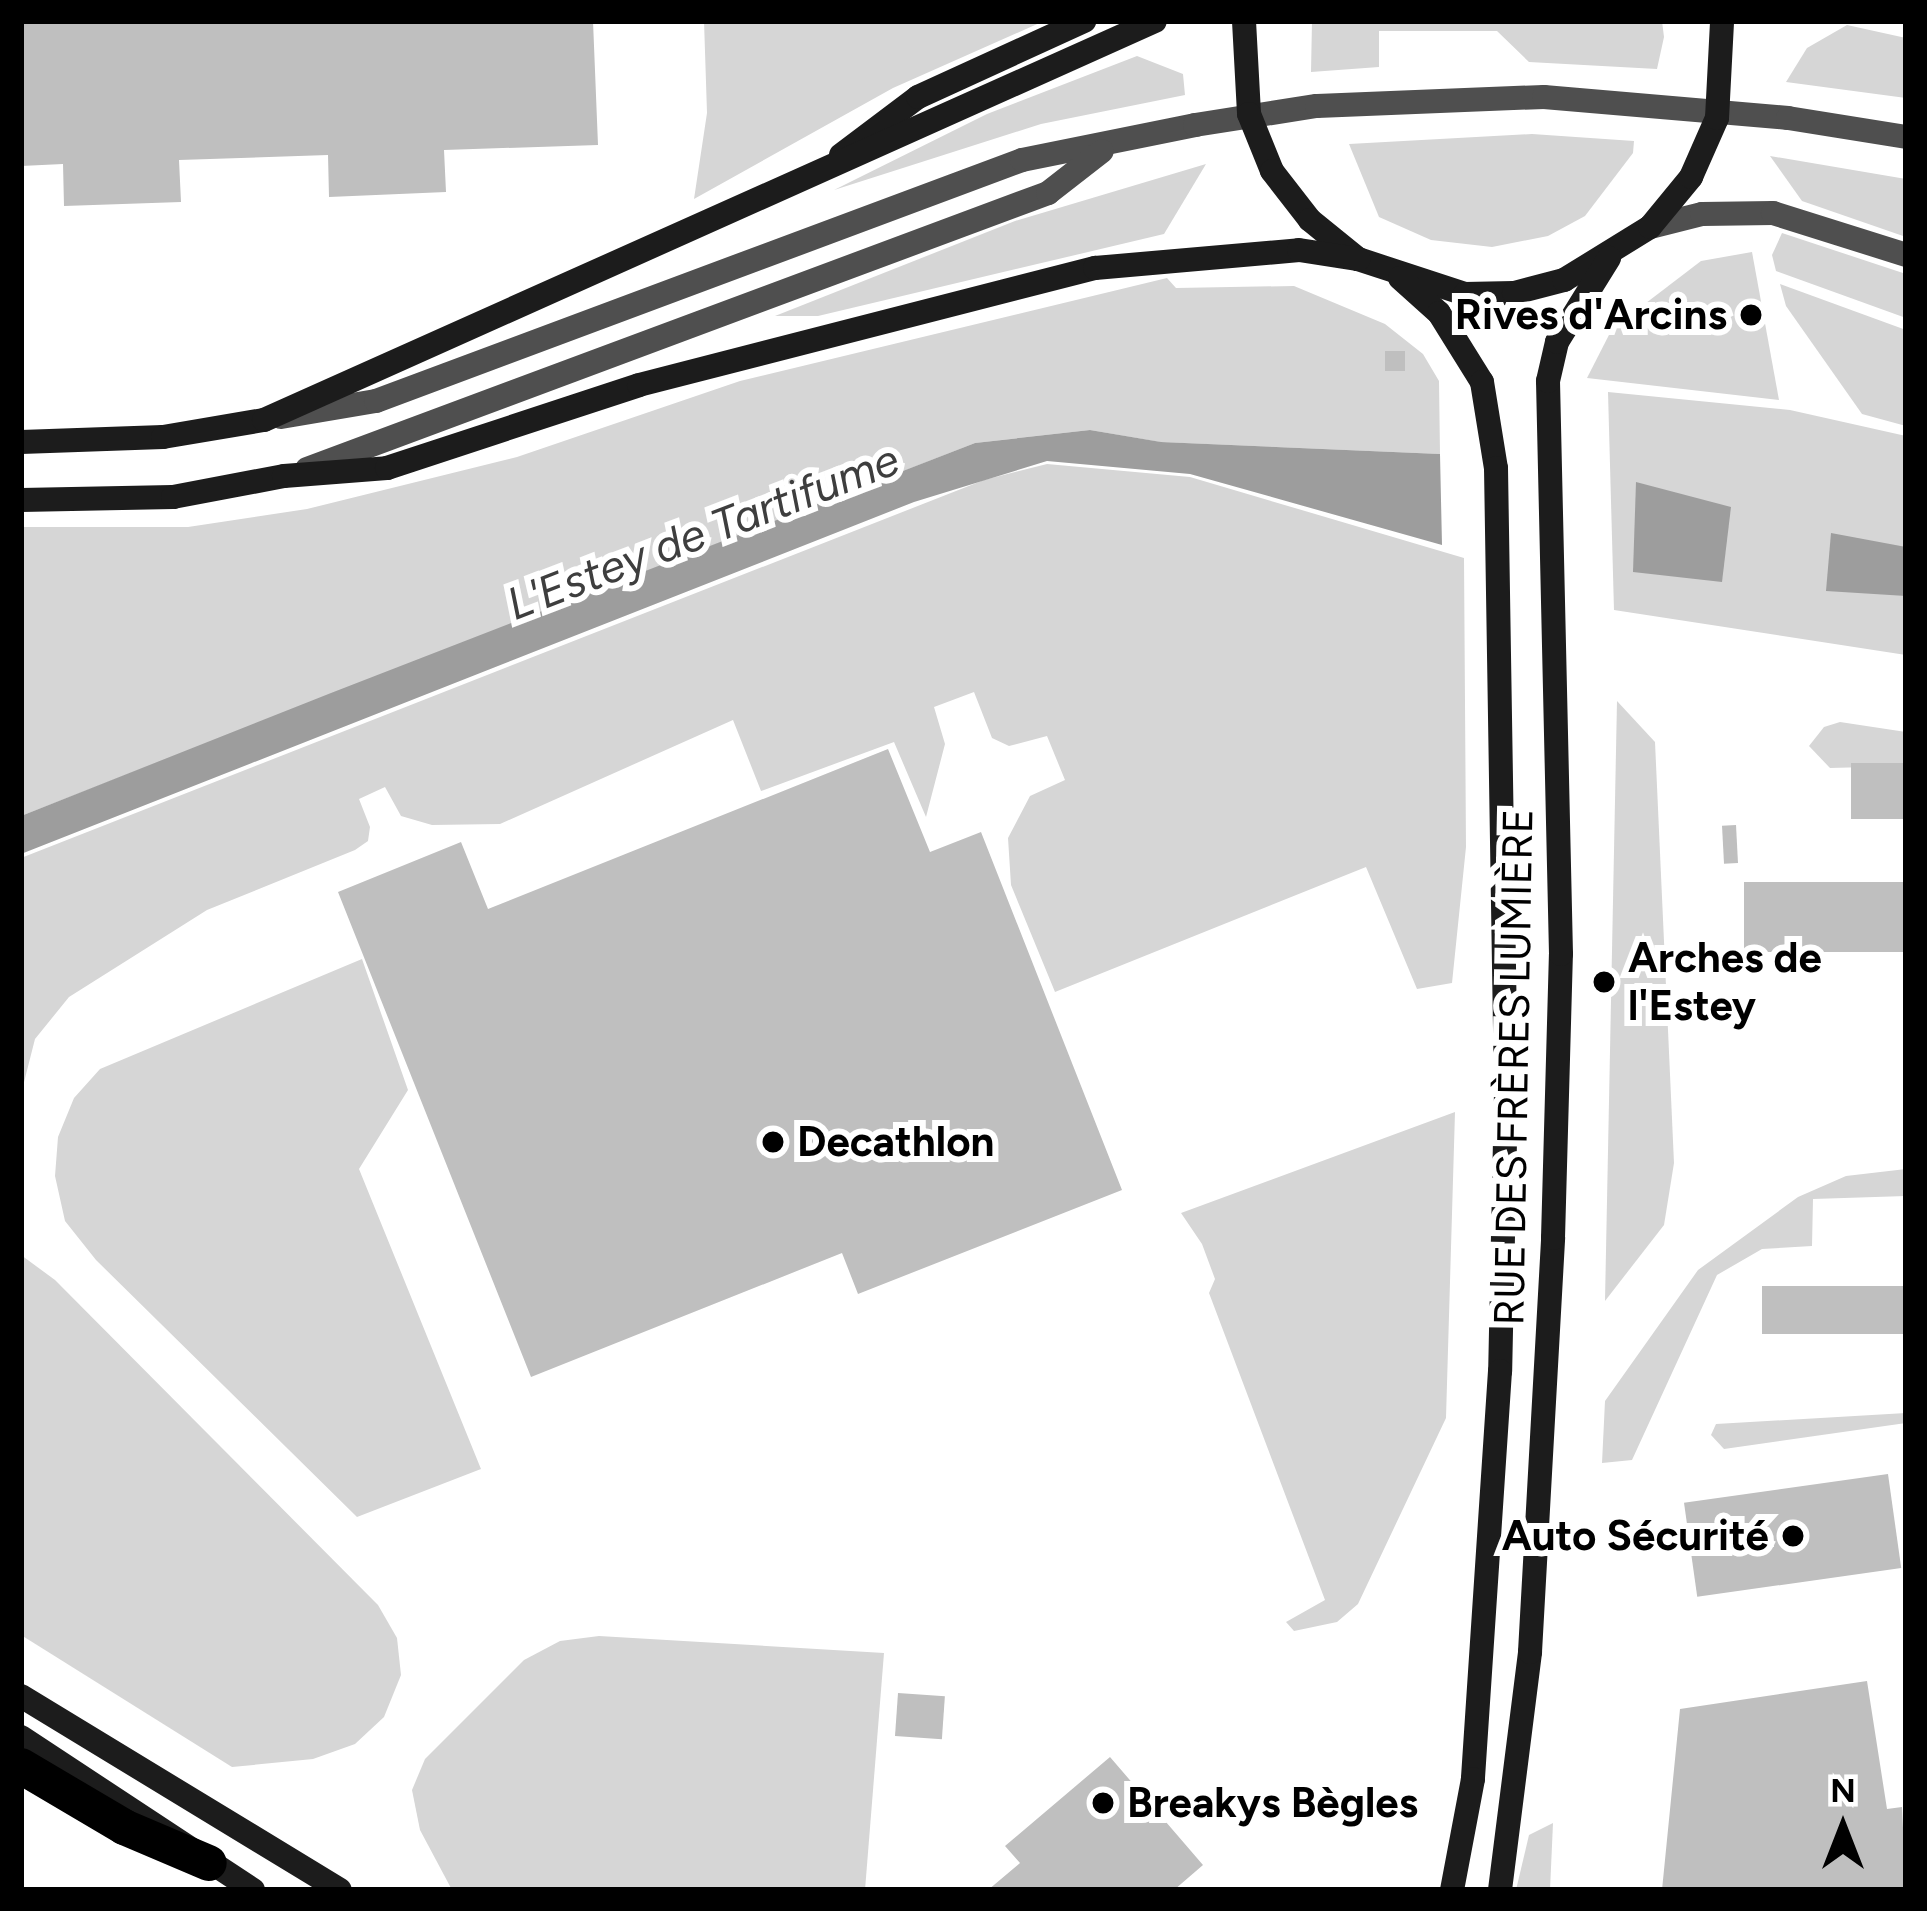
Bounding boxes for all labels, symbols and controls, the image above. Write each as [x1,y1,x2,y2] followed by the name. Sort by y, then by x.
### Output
[1455,290,1727,340] place label: Rives d'Arcins
[1738,302,1764,328] marker: Rives d'Arcins
[500,432,906,632] water label: L'Estey de Tartifume
[1484,808,1544,1326] street label: RUE DES FRÈRES LUMIÈRE
[1628,933,1822,1032] place label: Arches de l'Estey
[1591,969,1617,995] marker: Arches de l'Estey
[797,1117,994,1167] place label: Decathlon
[760,1129,786,1155] marker: Decathlon
[1502,1511,1769,1561] place label: Auto Sécurité
[1780,1523,1806,1549] marker: Auto Sécurité
[1783,1767,1903,1887] north arrow
[1830,1771,1856,1810] text: N
[1127,1778,1418,1828] place label: Breakys Bègles
[1090,1790,1116,1816] marker: Breakys Bègles

